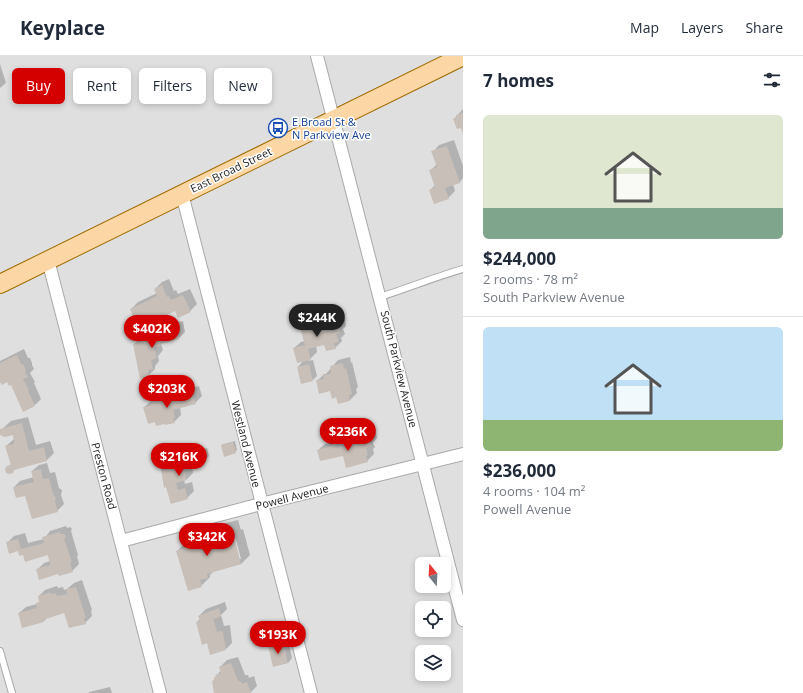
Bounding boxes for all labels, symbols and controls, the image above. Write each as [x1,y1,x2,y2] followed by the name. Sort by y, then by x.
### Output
[20,15,105,41] text: Keyplace
[630,18,659,37] text: Map
[681,18,723,37] text: Layers
[745,18,783,37] text: Share
[12,68,65,104] chip: Buy
[73,68,131,104] chip: Rent
[139,68,206,104] chip: Filters
[214,68,272,104] chip: New
[483,69,554,92] text: 7 homes
[761,69,783,91] icon: filters
[292,114,371,142] place label: E Broad St & N Parkview Ave
[267,117,289,139] bus stop icon: E Broad St & N Parkview Ave
[597,141,669,213] icon: home
[188,143,274,196] street label: East Broad Street
[483,247,556,270] text: $244,000
[483,270,578,288] text: 2 rooms · 78 m²
[483,288,625,306] text: South Parkview Avenue
[289,304,345,338] pin: $244K
[298,308,336,326] text: $244K
[378,309,421,429] street label: South Parkview Avenue
[124,315,180,349] pin: $402K
[133,319,171,337] text: $402K
[597,353,669,425] icon: home
[139,375,195,409] pin: $203K
[148,379,186,397] text: $203K
[228,399,265,489] street label: Westland Avenue
[320,418,376,452] pin: $236K
[329,422,367,440] text: $236K
[88,441,121,511] street label: Preston Road
[151,443,207,477] pin: $216K
[160,447,198,465] text: $216K
[483,459,556,482] text: $236,000
[254,480,330,513] street label: Powell Avenue
[483,482,585,500] text: 4 rooms · 104 m²
[483,500,571,518] text: Powell Avenue
[179,523,235,557] pin: $342K
[188,527,226,545] text: $342K
[415,557,451,593] north arrow
[415,557,451,681] map controls
[415,601,451,637] button: locate
[250,621,306,655] pin: $193K
[259,625,297,643] text: $193K
[415,645,451,681] button: layers

